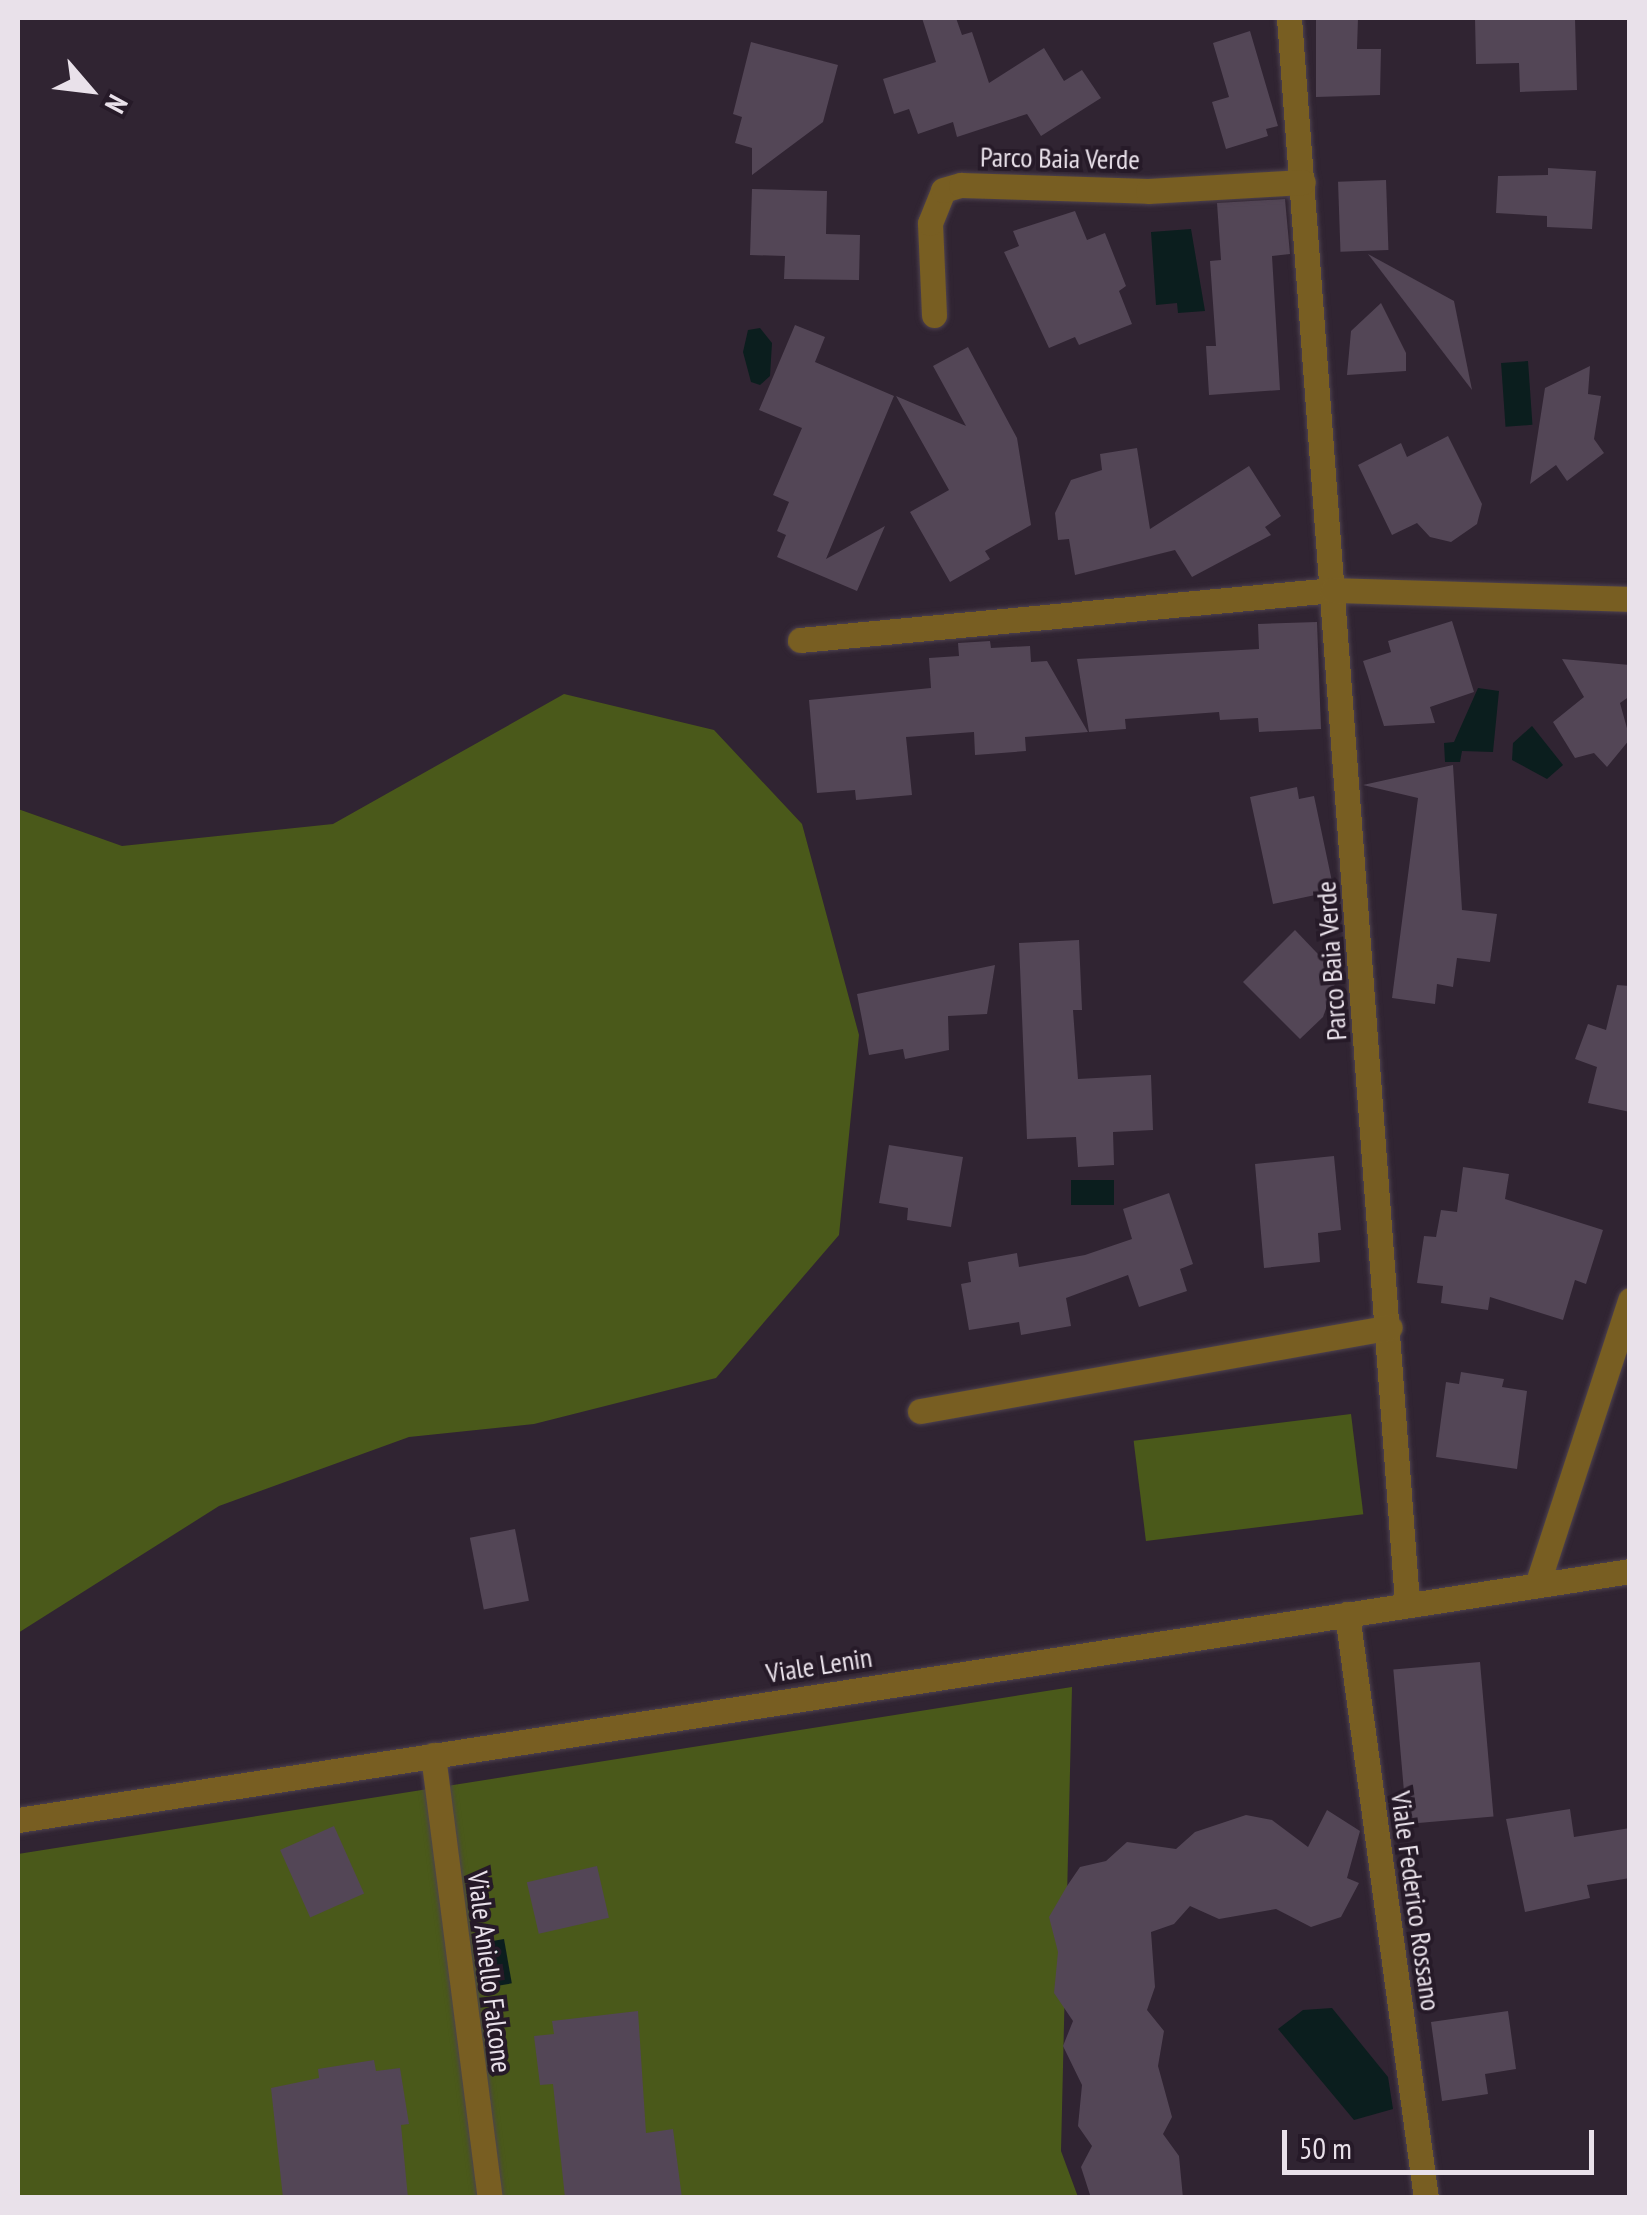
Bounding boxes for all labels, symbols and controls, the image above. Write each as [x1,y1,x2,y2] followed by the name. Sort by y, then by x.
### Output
[40,40,140,140] north arrow
[97,89,137,120] text: N
[980,140,1140,176] street label: Parco Baia Verde
[1309,880,1353,1042] street label: Parco Baia Verde
[764,1640,874,1690] street label: Viale Lenin
[1384,1789,1448,2013] street label: Viale Federico Rossano
[461,1869,519,2075] street label: Viale Aniello Falcone
[1287,2110,1600,2172] scale bar
[1299,2128,1352,2167] text: 50 m

